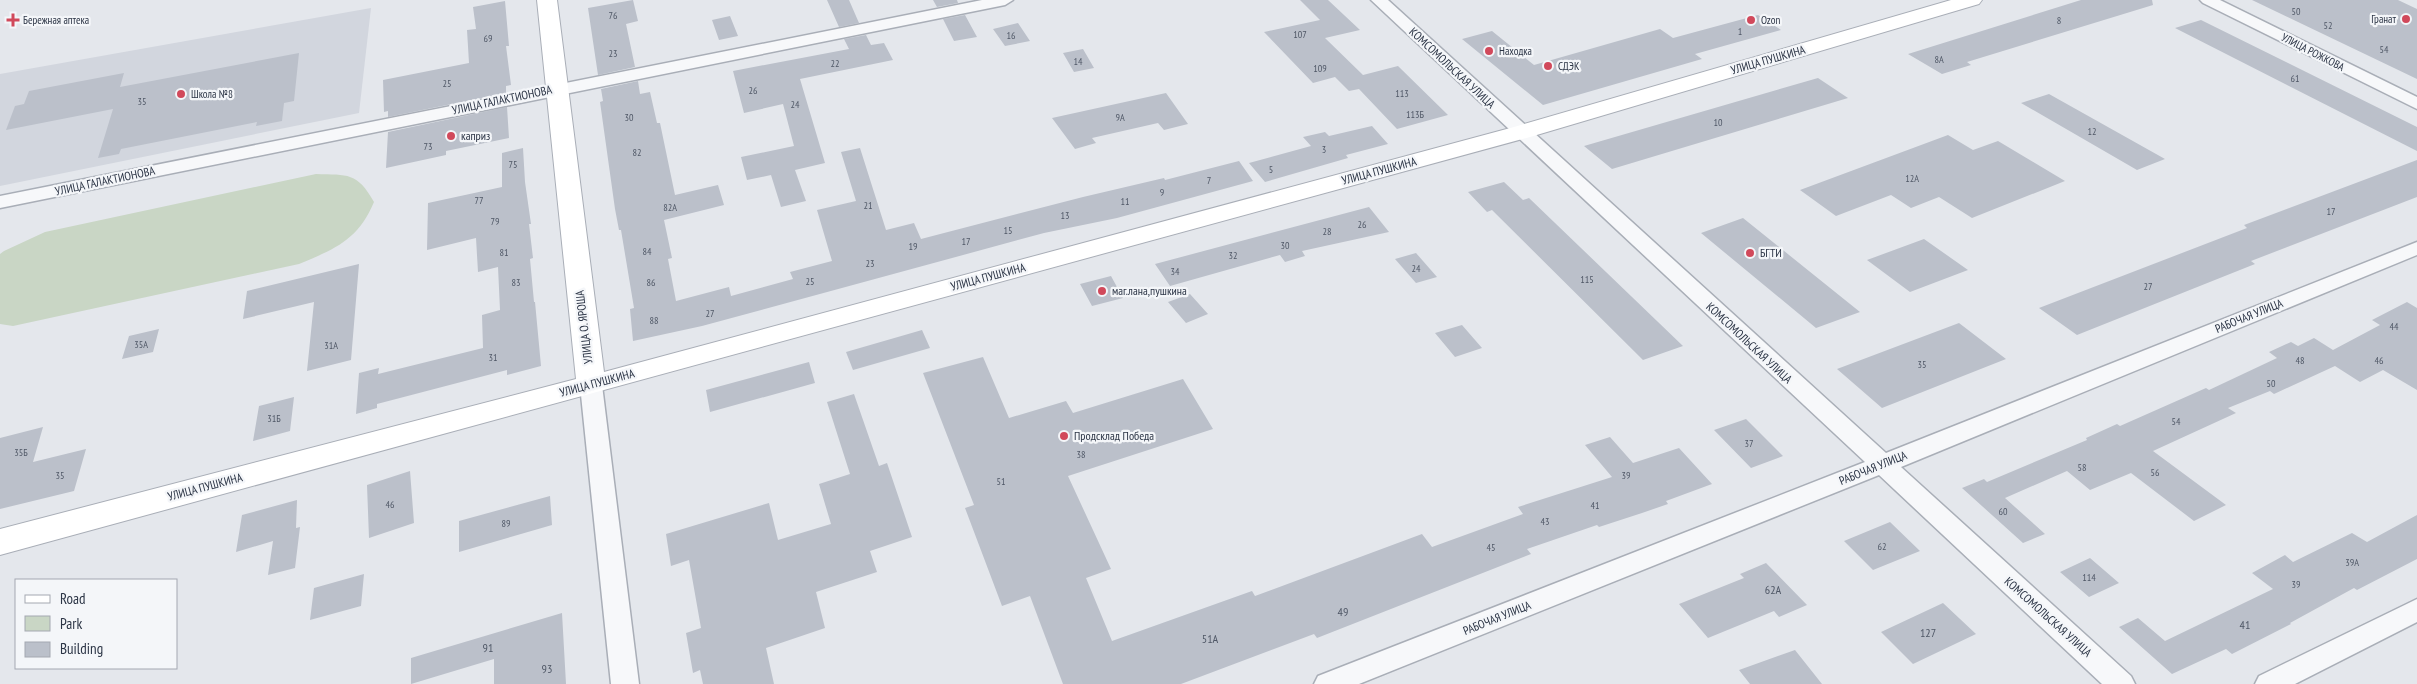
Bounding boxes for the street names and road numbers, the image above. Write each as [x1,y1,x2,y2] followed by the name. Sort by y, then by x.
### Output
[1406,24,1499,112] street label: КОМСОМОЛЬСКАЯ УЛИЦА
[2279,30,2348,74] street label: УЛИЦА РОЖКОВА
[1729,42,1807,77] street label: УЛИЦА ПУШКИНА
[451,82,554,117] street label: УЛИЦА ГАЛАКТИОНОВА
[1340,153,1418,188] street label: УЛИЦА ПУШКИНА
[54,163,157,198] street label: УЛИЦА ГАЛАКТИОНОВА
[949,259,1027,294] street label: УЛИЦА ПУШКИНА
[572,289,595,365] street label: УЛИЦА О. ЯРОША
[2213,295,2285,336] street label: РАБОЧАЯ УЛИЦА
[1703,299,1796,387] street label: КОМСОМОЛЬСКАЯ УЛИЦА
[558,365,636,400] street label: УЛИЦА ПУШКИНА
[1837,447,1909,488] street label: РАБОЧАЯ УЛИЦА
[166,469,244,504] street label: УЛИЦА ПУШКИНА
[2002,573,2095,660] street label: КОМСОМОЛЬСКАЯ УЛИЦА
[1461,597,1533,638] street label: РАБОЧАЯ УЛИЦА

